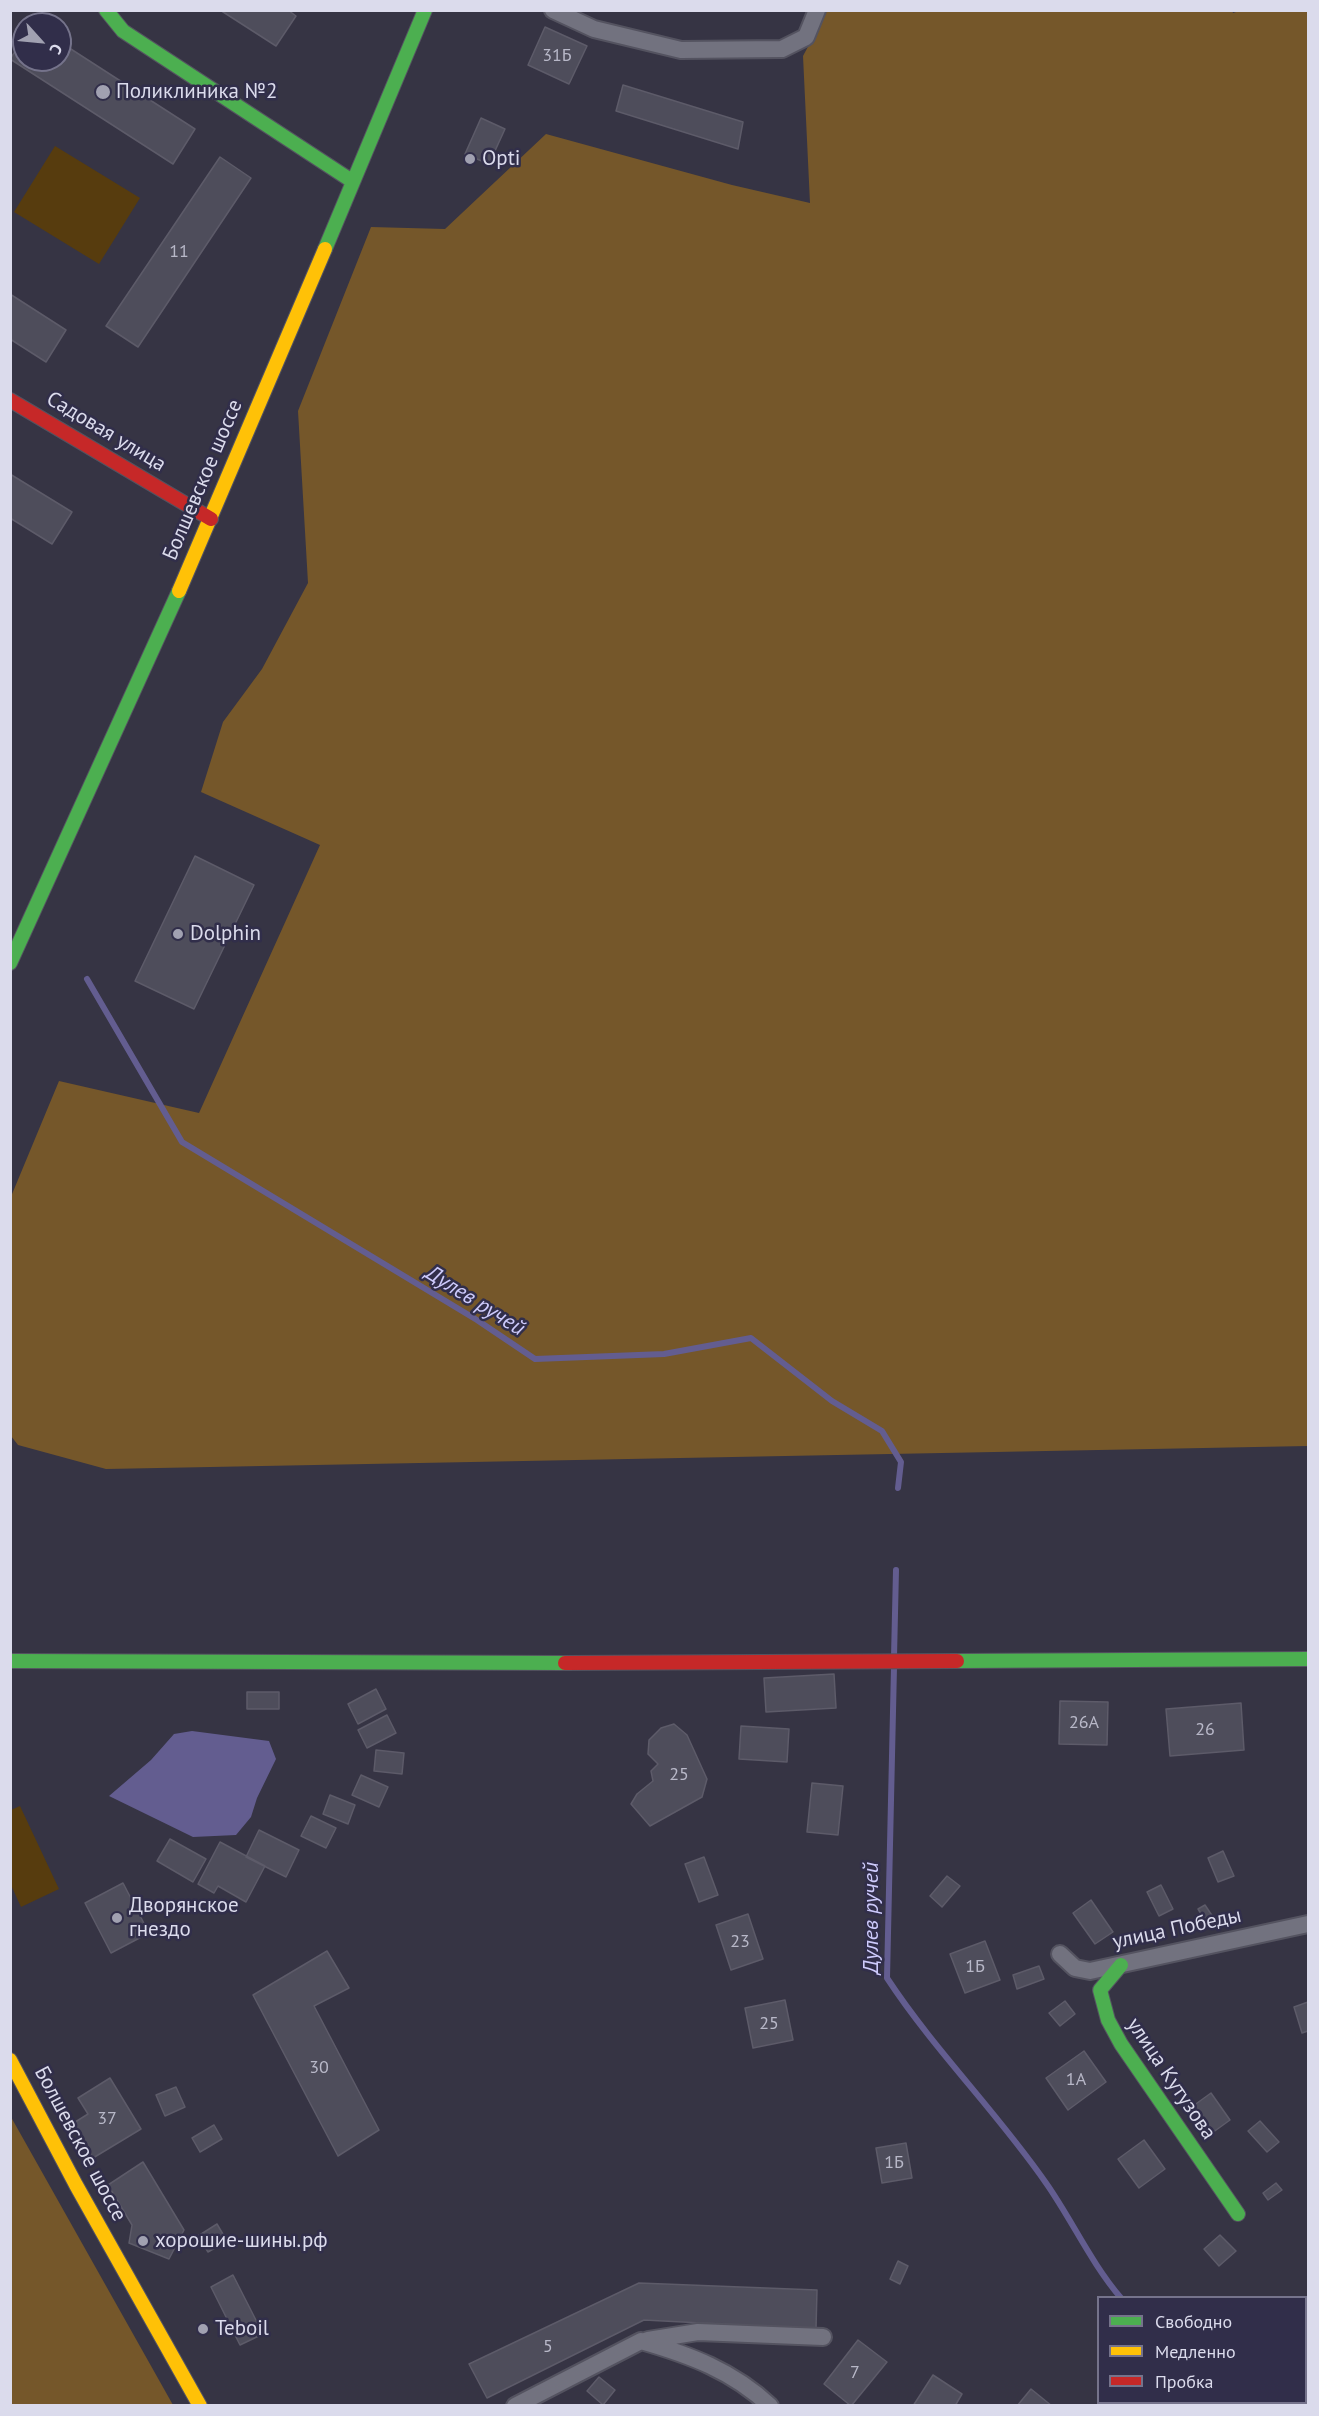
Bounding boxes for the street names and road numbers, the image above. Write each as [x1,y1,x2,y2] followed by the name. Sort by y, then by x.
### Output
[42,386,170,478] street label: Садовая улица
[158,396,248,564] street label: Болшевское шоссе
[1110,1903,1244,1955] street label: улица Победы
[1121,2013,1221,2145] street label: улица Кутузова
[28,2062,132,2226] street label: Болшевское шоссе

